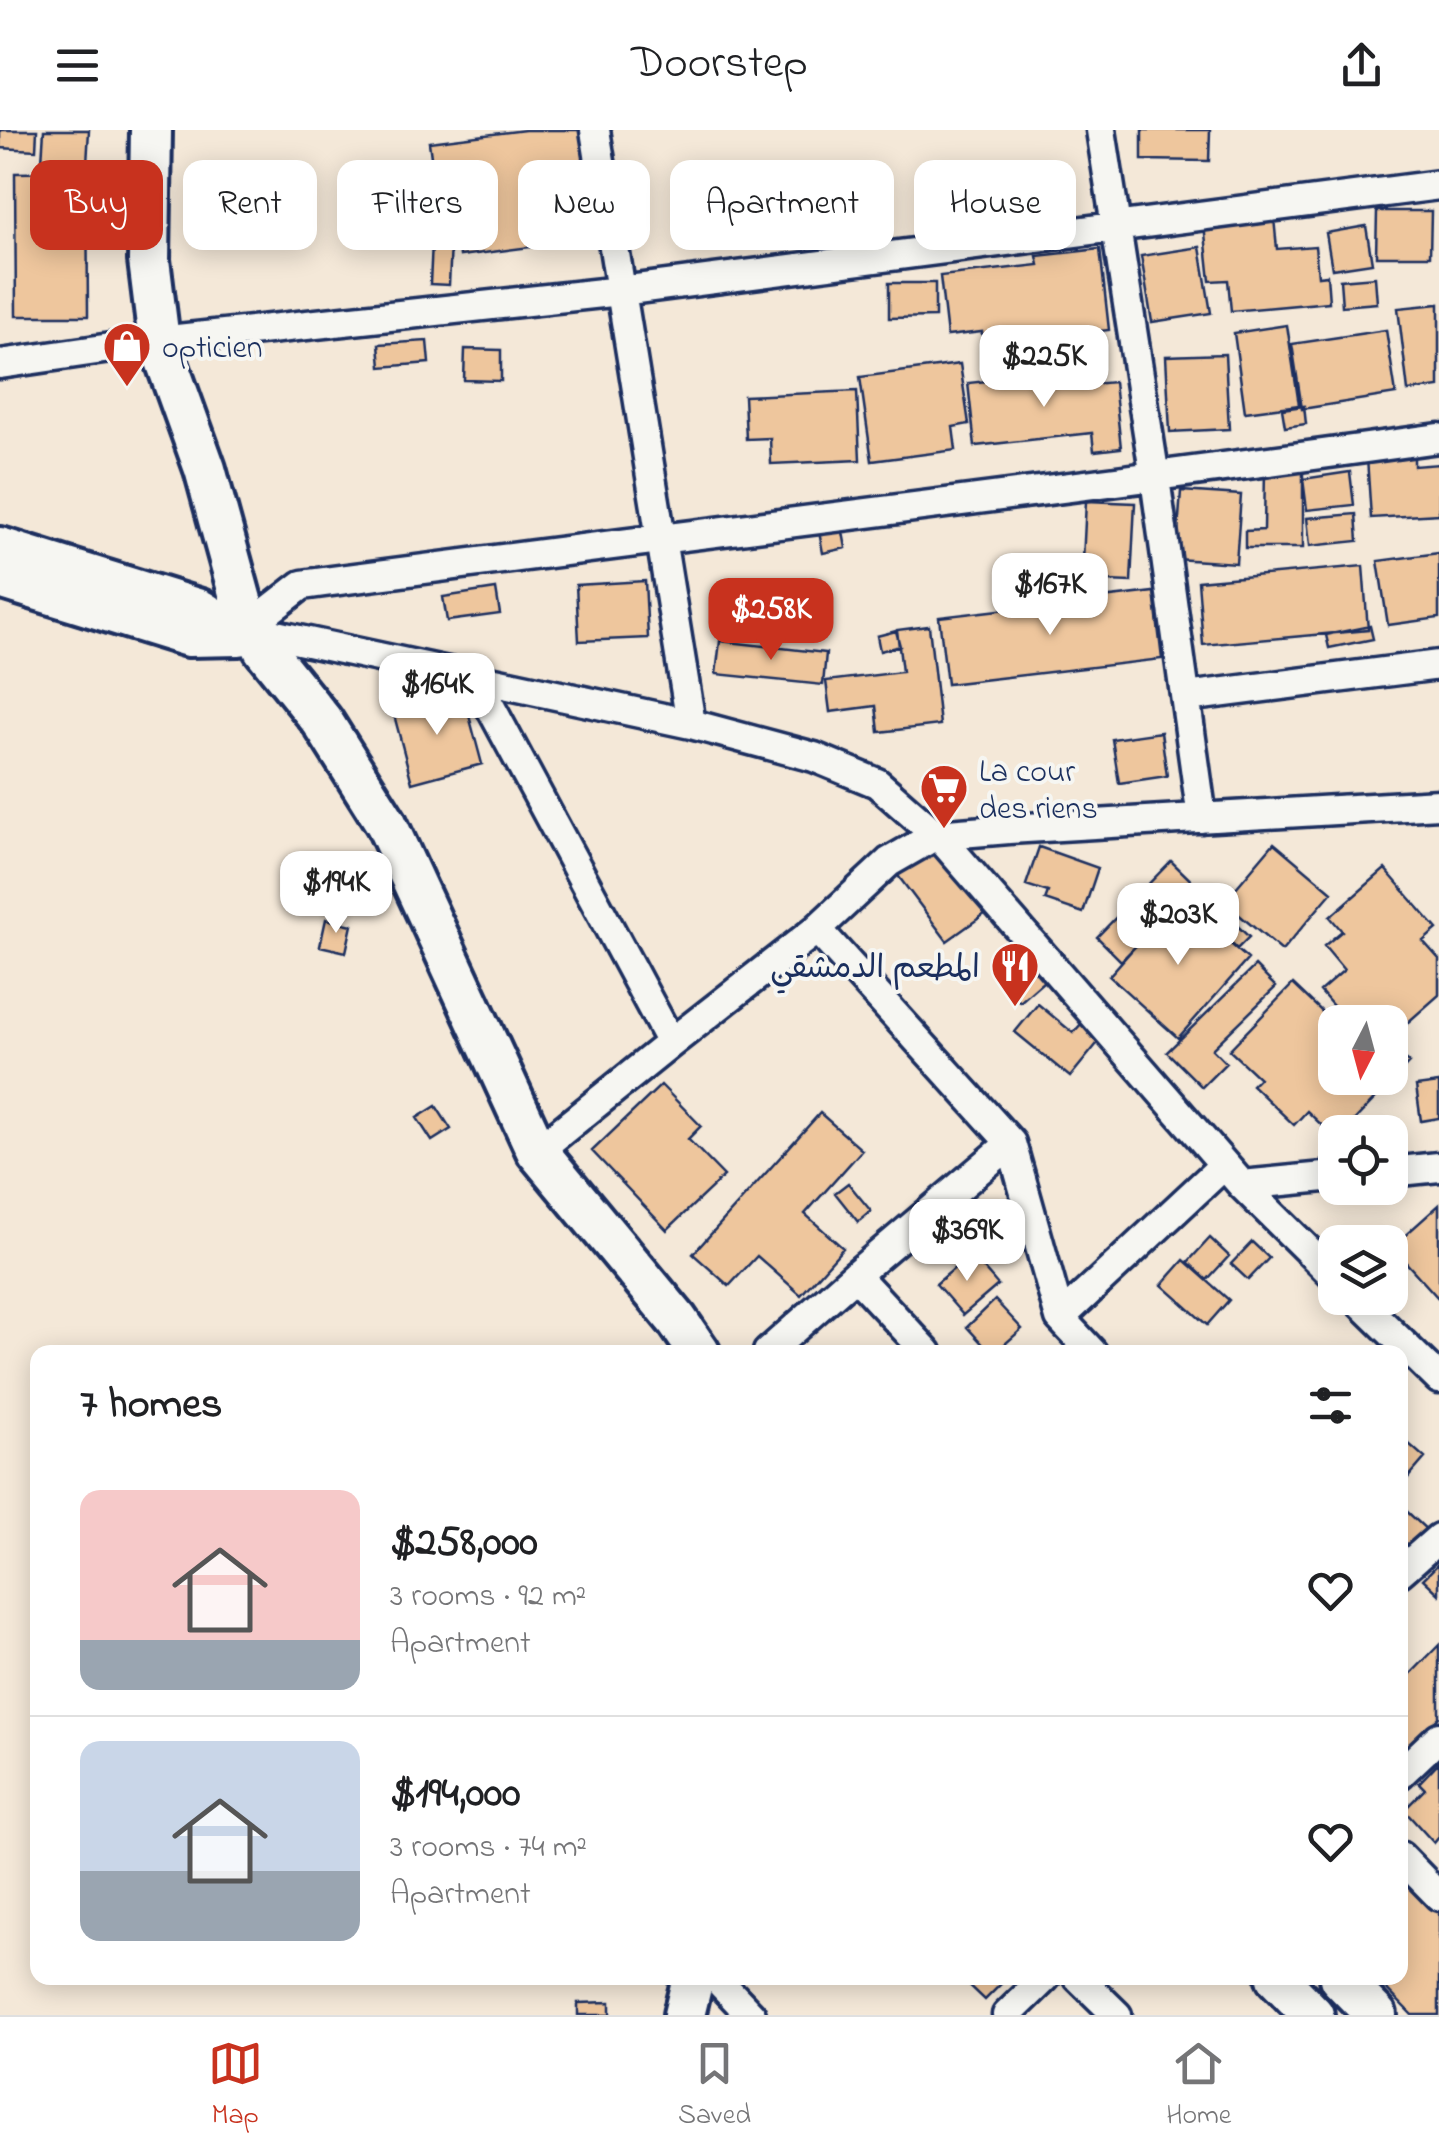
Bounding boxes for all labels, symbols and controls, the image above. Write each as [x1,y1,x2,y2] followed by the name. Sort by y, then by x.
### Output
[631,32,808,98] text: Doorstep
[50,38,105,93] icon: menu
[1334,38,1389,93] icon: share
[30,160,163,250] chip: Buy
[183,160,317,250] chip: Rent
[337,160,498,250] chip: Filters
[518,160,650,250] chip: New
[670,160,894,250] chip: Apartment
[914,160,1076,250] chip: House
[101,320,153,388] shop icon: opticien
[974,325,1114,410] pin: $225K
[162,326,263,373] place label: opticien
[1002,334,1087,381] text: $225K
[980,553,1120,638] pin: $167K
[1014,562,1086,609] text: $167K
[701,578,841,663] pin: $258K
[730,587,812,634] text: $258K
[367,653,507,738] pin: $164K
[401,662,473,709] text: $164K
[979,750,1098,834] place label: La cour des riens
[918,762,970,830] supermarket icon: La cour des riens
[266,851,406,936] pin: $194K
[302,860,370,907] text: $194K
[1108,883,1248,968] pin: $203K
[1139,892,1217,939] text: $203K
[989,940,1041,1008] restaurant icon: المطعم الدمشقي
[770,946,980,994] place label: المطعم الدمشقي
[1318,1005,1408,1095] north arrow
[1318,1005,1408,1315] map controls
[1318,1115,1408,1205] button: locate
[897,1199,1037,1284] pin: $369K
[931,1208,1003,1255] text: $369K
[1318,1225,1408,1315] button: layers
[80,1375,222,1436] text: 7 homes
[1303,1378,1358,1433] icon: filters
[390,1513,538,1574] text: $258,000
[160,1530,280,1650] icon: home
[1303,1563,1358,1618] icon: heart
[390,1574,586,1621] text: 3 rooms · 92 m²
[390,1621,531,1668] text: Apartment
[390,1764,520,1825] text: $194,000
[160,1781,280,1901] icon: home
[1303,1814,1358,1869] icon: heart
[390,1825,587,1872] text: 3 rooms · 74 m²
[390,1872,531,1919] text: Apartment
[208,2036,263,2137] tab: Map
[678,2036,751,2137] tab: Saved
[1166,2036,1231,2137] tab: Home

